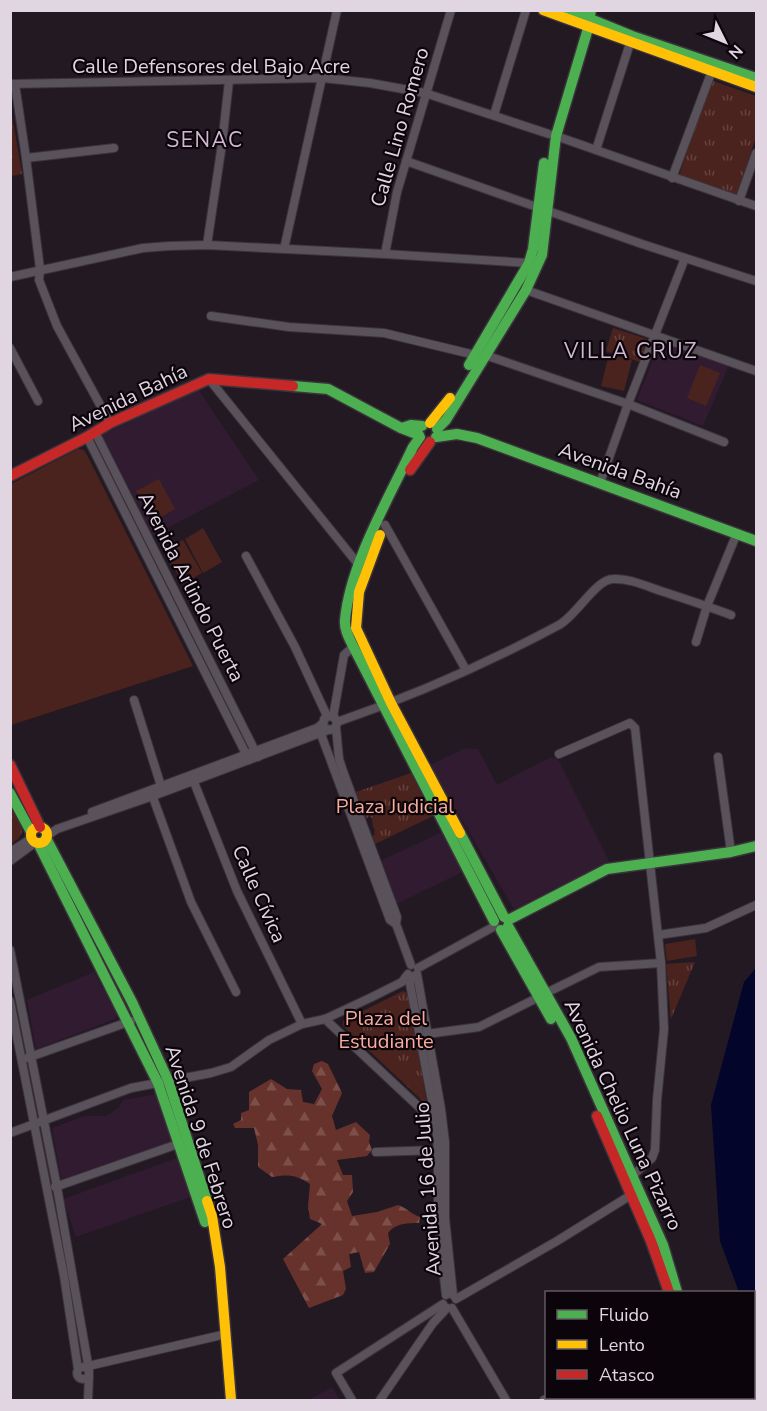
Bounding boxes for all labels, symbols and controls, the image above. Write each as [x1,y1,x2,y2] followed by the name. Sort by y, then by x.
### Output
[695,12,755,72] north arrow
[723,40,747,63] text: N
[364,44,436,210] street label: Calle Lino Romero
[72,53,350,80] street label: Calle Defensores del Bajo Acre
[166,126,244,154] district label: SENAC
[563,337,698,365] district label: VILLA CRUZ
[64,358,192,438] street label: Avenida Bahía
[555,436,685,506] street label: Avenida Bahía
[131,488,251,686] street label: Avenida Arlindo Puerta
[336,793,454,820] park label: Plaza Judicial
[226,841,292,947] street label: Calle Cívica
[558,995,688,1235] street label: Avenida Chelio Luna Pizarro
[338,1005,434,1055] park label: Plaza del Estudiante
[159,1042,243,1232] street label: Avenida 9 de Febrero
[408,1101,448,1277] street label: Avenida 16 de Julio
[545,1291,755,1399] legend
[599,1303,649,1327] text: Fluido
[599,1333,645,1357] text: Lento
[599,1363,655,1387] text: Atasco

